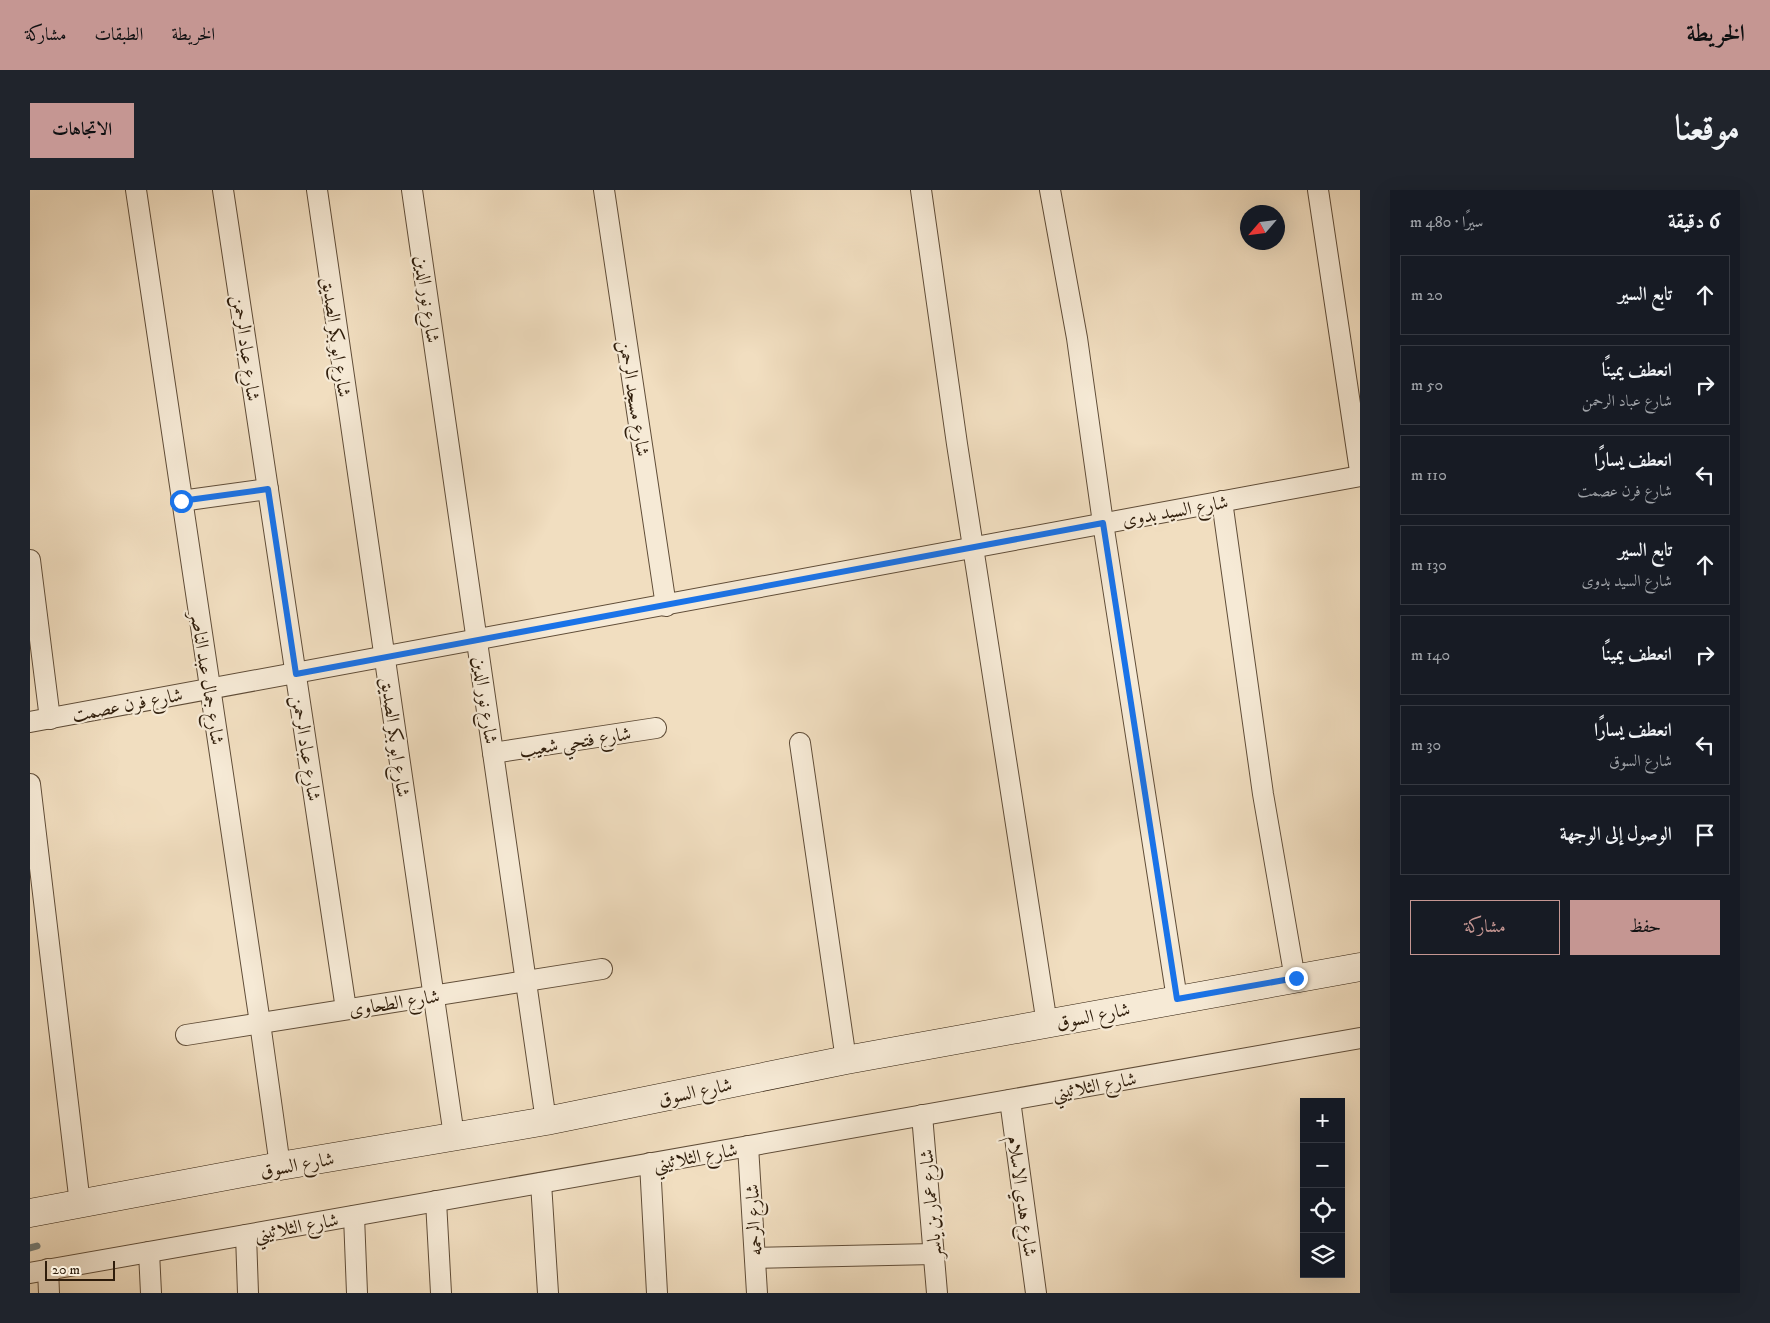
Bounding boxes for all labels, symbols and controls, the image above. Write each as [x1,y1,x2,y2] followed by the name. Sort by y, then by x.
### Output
[1687,19,1745,49] text: الخريطة
[25,24,66,46] text: مشاركة
[94,24,143,46] text: الطبقات
[171,24,215,46] text: الخريطة
[30,103,134,158] button: الاتجاهات
[1675,107,1740,151] text: موقعنا
[1240,205,1285,250] north arrow
[1668,209,1720,235] text: 6 دقيقة
[1410,212,1483,232] text: سيرًا · 480 m
[406,254,444,345] street label: شارع نور الدين
[313,276,355,399] street label: شارع ابو بكر الصديق
[1691,281,1719,309] icon: ahead
[1618,283,1672,306] text: تابع السير
[1411,285,1443,305] text: 20 m
[224,294,264,403] street label: شارع عباد الرحمن
[610,338,654,459] street label: شارع مسجد الرحمن
[1602,359,1672,382] text: انعطف يمينًا
[1691,371,1719,399] icon: right
[1411,375,1443,395] text: 50 m
[1582,391,1672,411] text: شارع عباد الرحمن
[1594,449,1672,472] text: انعطف يسارًا
[1691,461,1719,489] icon: left
[1411,465,1447,485] text: 110 m
[1577,481,1672,501] text: شارع فرن عصمت
[170,490,193,513] route start
[1120,491,1231,535] street label: شارع السيد بدوى
[1618,539,1672,562] text: تابع السير
[1691,551,1719,579] icon: ahead
[1411,555,1447,575] text: 130 m
[1582,571,1672,591] text: شارع السيد بدوى
[181,608,228,747] street label: شارع جمال عبد الناصر
[1691,641,1719,669] icon: right
[1602,643,1672,666] text: انعطف يمينًا
[1411,645,1450,665] text: 140 m
[464,655,502,746] street label: شارع نور الدين
[372,676,414,799] street label: شارع ابو بكر الصديق
[70,683,185,730] street label: شارع فرن عصمت
[283,694,325,803] street label: شارع عباد الرحمن
[1594,719,1672,742] text: انعطف يسارًا
[518,722,634,769] street label: شارع فتحي شعيب
[1691,731,1719,759] icon: left
[1411,735,1441,755] text: 30 m
[1609,751,1672,771] text: شارع السوق
[1691,821,1719,849] icon: arrive
[1560,823,1672,846] text: الوصول إلى الوجهة
[1410,900,1560,955] button: مشاركة
[1570,900,1720,955] button: حفظ
[1285,967,1308,990] route end
[347,985,442,1025] street label: شارع الطحاوى
[1054,998,1133,1038] street label: شارع السوق
[1050,1068,1139,1111] street label: شارع الثلاثيني
[656,1073,735,1114] street label: شارع السوق
[1300,1098,1345,1278] map controls
[1300,1098,1345,1143] button: +
[998,1134,1041,1259] street label: شارع هدي الاسلام
[651,1139,740,1182] street label: شارع الثلاثيني
[1300,1143,1345,1188] button: −
[258,1148,337,1186] street label: شارع السوق
[915,1148,951,1262] street label: شارع عمار بن ياسر
[741,1183,771,1256] street label: شارع الرحمه
[1300,1188,1345,1233] button: locate
[252,1209,341,1252] street label: شارع الثلاثيني
[1300,1233,1345,1278] button: layers
[45,1258,115,1281] scale bar
[52,1261,80,1279] text: 20 m

